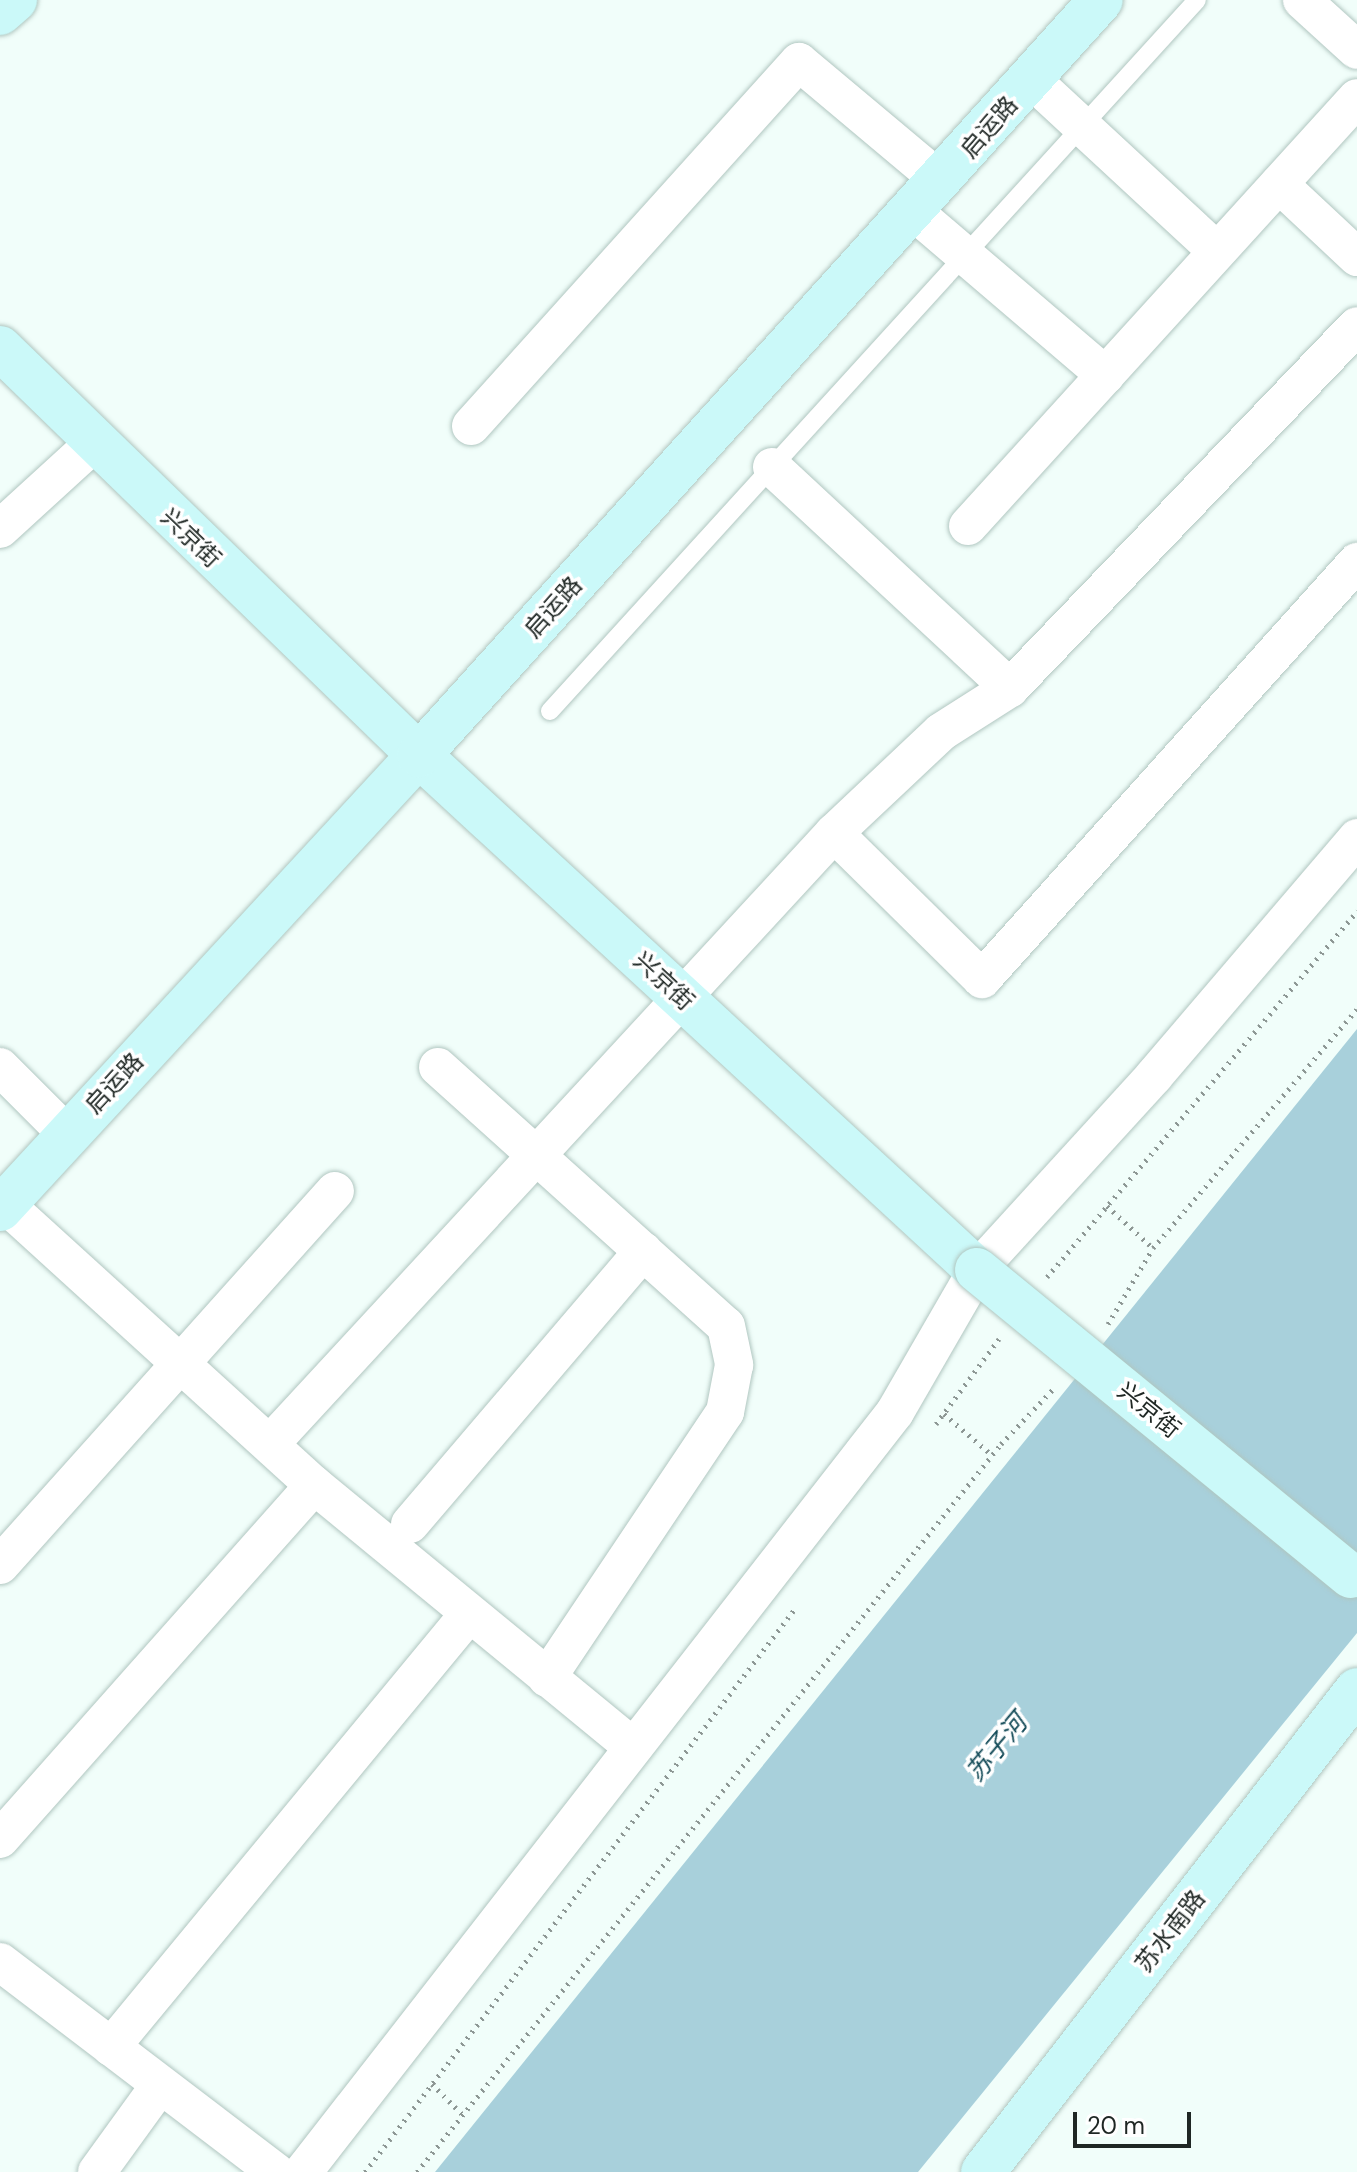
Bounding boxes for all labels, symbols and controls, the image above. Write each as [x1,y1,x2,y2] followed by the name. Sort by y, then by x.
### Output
[955,90,1023,164] street label: 启运路
[155,503,227,573] street label: 兴京街
[518,571,588,643] street label: 启运路
[628,946,700,1016] street label: 兴京街
[79,1047,149,1119] street label: 启运路
[1112,1376,1186,1444] street label: 兴京街
[960,1708,1034,1788] water label: 苏子河
[1129,1884,1211,1978] street label: 苏水南路
[1077,2096,1195,2146] scale bar
[1087,2110,1145,2141] text: 20 m

